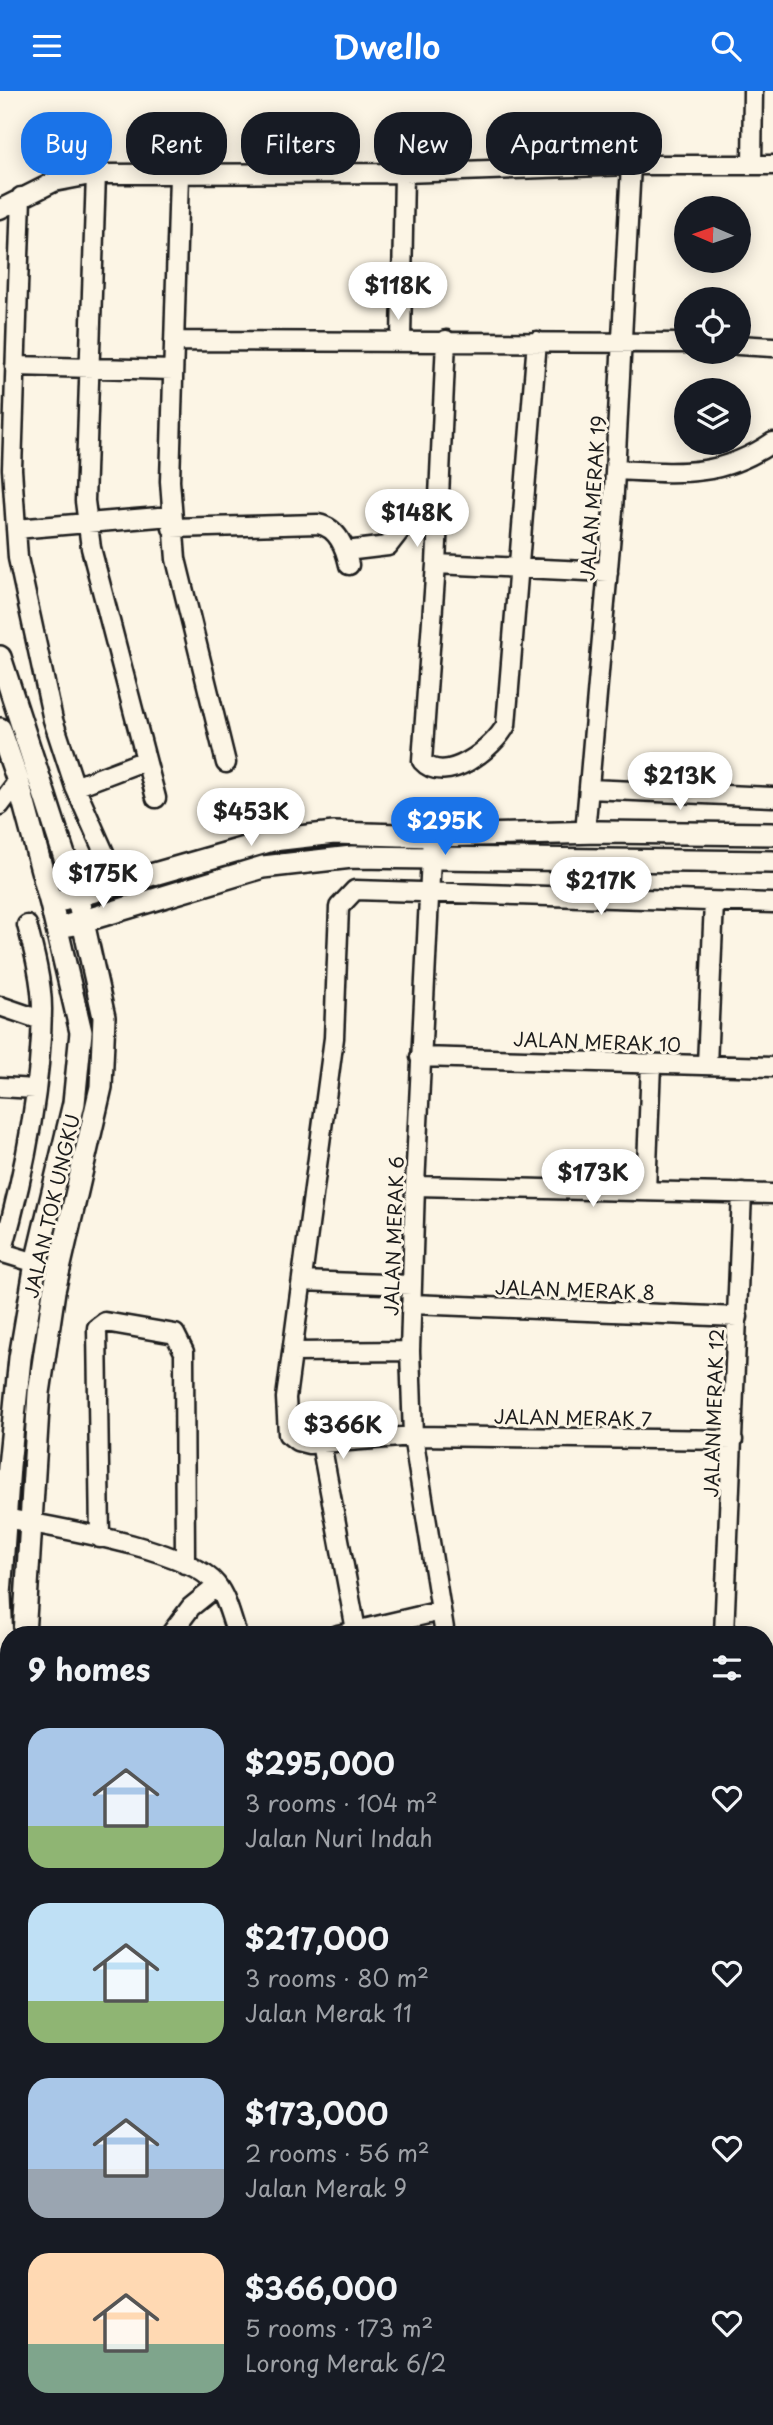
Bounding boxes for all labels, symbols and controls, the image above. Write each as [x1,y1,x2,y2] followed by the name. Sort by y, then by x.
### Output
[332,22,441,70] text: Dwello
[28,27,66,65] icon: menu
[707,27,745,65] icon: search
[21,112,112,175] chip: Buy
[126,112,227,175] chip: Rent
[241,112,360,175] chip: Filters
[374,112,472,175] chip: New
[486,112,662,175] chip: Apartment
[674,196,751,273] north arrow
[674,196,751,455] map controls
[349,263,447,322] pin: $118K
[364,267,432,302] text: $118K
[674,287,751,364] button: locate
[674,378,751,455] button: layers
[572,414,612,582] street label: JALAN MERAK 19
[368,489,466,549] pin: $148K
[381,494,453,529] text: $148K
[631,753,729,812] pin: $213K
[644,757,716,792] text: $213K
[202,789,300,848] pin: $453K
[213,793,289,828] text: $453K
[396,797,494,857] pin: $295K
[407,802,483,837] text: $295K
[54,851,152,910] pin: $175K
[68,855,138,890] text: $175K
[552,857,650,917] pin: $217K
[566,862,636,897] text: $217K
[513,1024,681,1058] street label: JALAN MERAK 10
[16,1111,86,1301] street label: JALAN TOK UNGKU
[544,1149,642,1209] pin: $173K
[557,1154,629,1189] text: $173K
[376,1156,410,1316] street label: JALAN MERAK 6
[495,1272,655,1306] street label: JALAN MERAK 8
[696,1328,730,1498] street label: JALAN MERAK 12
[294,1401,392,1461] pin: $366K
[494,1402,652,1432] street label: JALAN MERAK 7
[304,1406,382,1441] text: $366K
[28,1646,150,1691] text: 9 homes
[708,1649,746,1687] icon: filters
[245,1740,395,1785] text: $295,000
[84,1756,168,1840] icon: home
[708,1779,746,1817] icon: heart
[245,1785,438,1820] text: 3 rooms · 104 m²
[245,1820,433,1855] text: Jalan Nuri Indah
[245,1915,389,1960] text: $217,000
[84,1931,168,2015] icon: home
[708,1954,746,1992] icon: heart
[245,1960,429,1995] text: 3 rooms · 80 m²
[245,1995,412,2030] text: Jalan Merak 11
[245,2090,388,2135] text: $173,000
[84,2106,168,2190] icon: home
[708,2129,746,2167] icon: heart
[245,2135,430,2170] text: 2 rooms · 56 m²
[245,2170,407,2205] text: Jalan Merak 9
[245,2265,397,2310] text: $366,000
[84,2281,168,2365] icon: home
[708,2304,746,2342] icon: heart
[245,2310,433,2345] text: 5 rooms · 173 m²
[245,2345,447,2380] text: Lorong Merak 6/2

